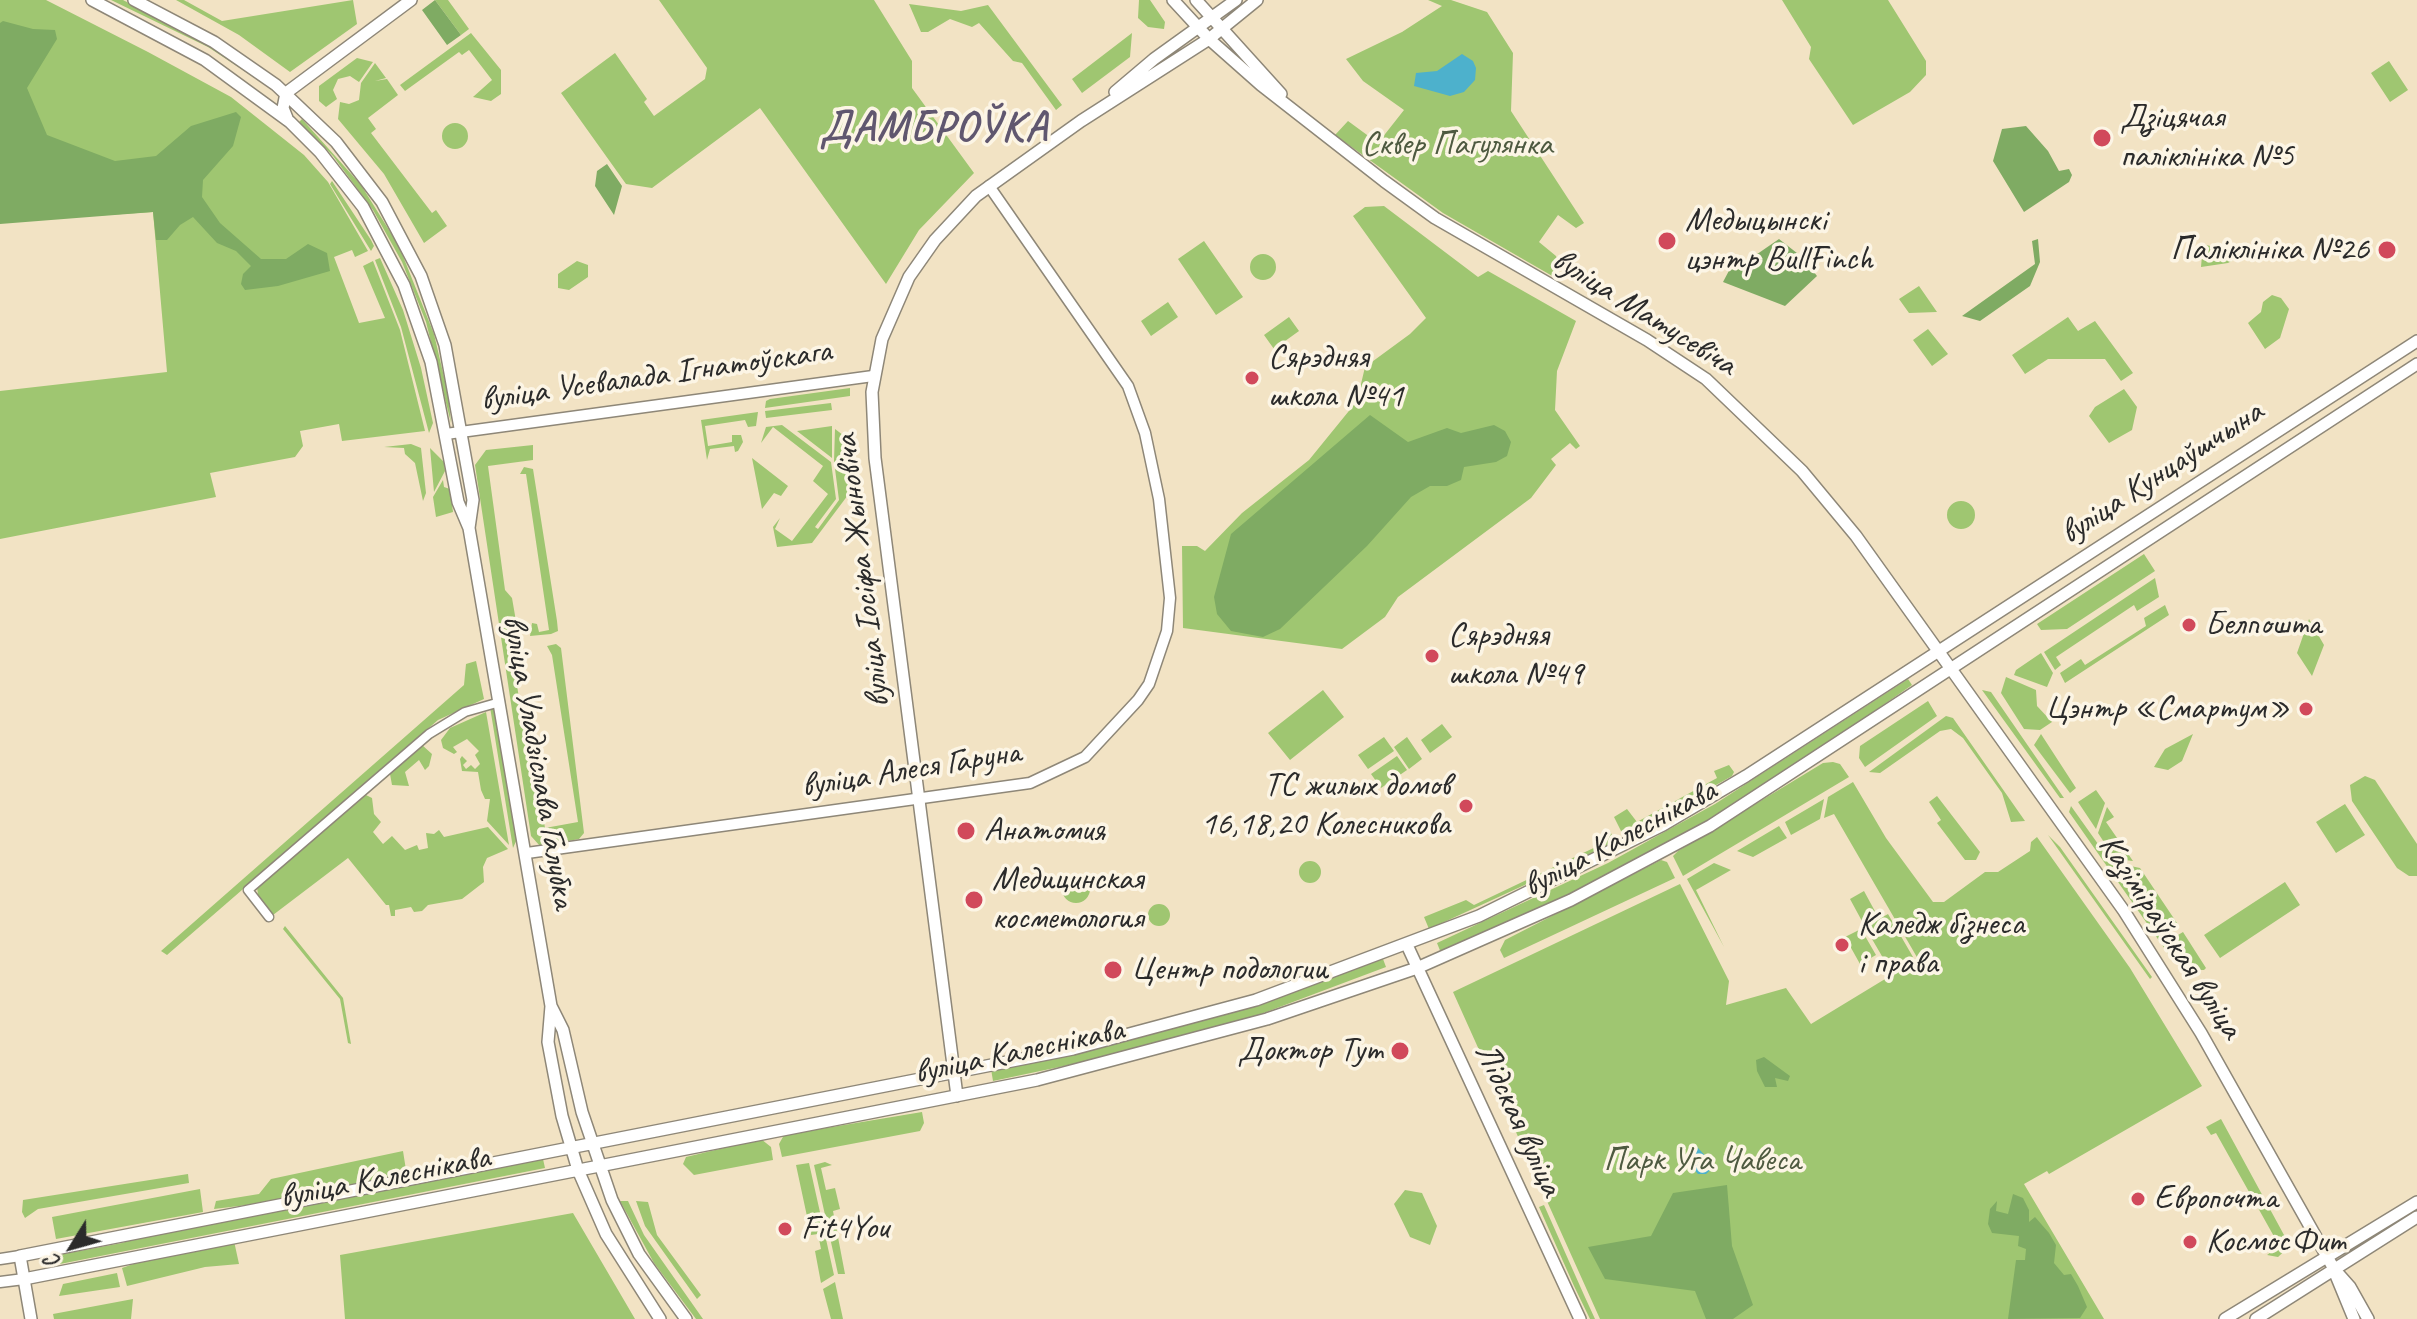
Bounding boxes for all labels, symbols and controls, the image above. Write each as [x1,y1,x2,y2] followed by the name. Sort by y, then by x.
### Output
[2120,98,2294,178] place label: Дзіцячая паліклініка №5
[816,104,1052,154] district label: ДАМБРОЎКА
[1362,125,1552,165] park label: Сквер Пагулянка
[2091,127,2113,149] marker: Дзіцячая паліклініка №5
[1685,201,1873,280] place label: Медыцынскі цэнтр BullFinch
[1656,230,1678,252] marker: Медыцынскі цэнтр BullFinch
[2171,230,2369,270] place label: Паліклініка №26
[2376,239,2398,261] marker: Паліклініка №26
[1544,240,1744,386] street label: вуліца Матусевіча
[478,331,834,421] street label: вуліца Усевалада Ігнатоўскага
[1268,338,1403,418] place label: Сярэдняя школа №41
[1243,369,1261,387] marker: Сярэдняя школа №41
[2053,392,2271,554] street label: вуліца Кунцаўшчына
[826,432,900,710] street label: вуліца Іосіфа Жыновіча
[2205,605,2321,645] place label: Белпошта
[492,612,584,912] street label: вуліца Уладзіслава Галубка
[1448,616,1583,696] place label: Сярэдняя школа №49
[2180,616,2198,634] marker: Белпошта
[1423,647,1441,665] marker: Сярэдняя школа №49
[2045,689,2290,729] place label: Цэнтр «Смартум»
[2297,700,2315,718] marker: Цэнтр «Смартум»
[799,733,1023,807] street label: вуліца Алеся Гаруна
[1201,766,1450,846] place label: ТС жилых домов 16,18,20 Колесникова
[1516,771,1724,907] street label: вуліца Калеснікава
[1457,797,1475,815] marker: ТС жилых домов 16,18,20 Колесникова
[984,811,1105,851] place label: Анатомия
[955,820,977,842] marker: Анатомия
[2089,827,2251,1047] street label: Казіміраўская вуліца
[992,860,1143,940] place label: Медицинская косметология
[963,889,985,911] marker: Медицинская косметология
[1858,905,2024,984] place label: Каледж бізнеса і права
[1833,936,1851,954] marker: Каледж бізнеса і права
[1131,950,1328,990] place label: Центр подологии
[1102,959,1124,981] marker: Центр подологии
[911,1010,1127,1094] street label: вуліца Калеснікава
[1238,1031,1382,1071] place label: Доктор Тут
[1465,1037,1571,1203] street label: Лідская вуліца
[1389,1040,1411,1062] marker: Доктор Тут
[277,1138,493,1218] street label: вуліца Калеснікава
[1603,1141,1801,1181] park label: Парк Уга Чавеса
[2154,1179,2277,1219] place label: Европочта
[2129,1190,2147,1208] marker: Европочта
[32,1207,112,1287] north arrow
[801,1209,889,1249] place label: Fit4You
[776,1220,794,1238] marker: Fit4You
[2206,1222,2345,1262] place label: КосмосФит
[2181,1233,2199,1251] marker: КосмосФит
[38,1249,67,1274] text: С

